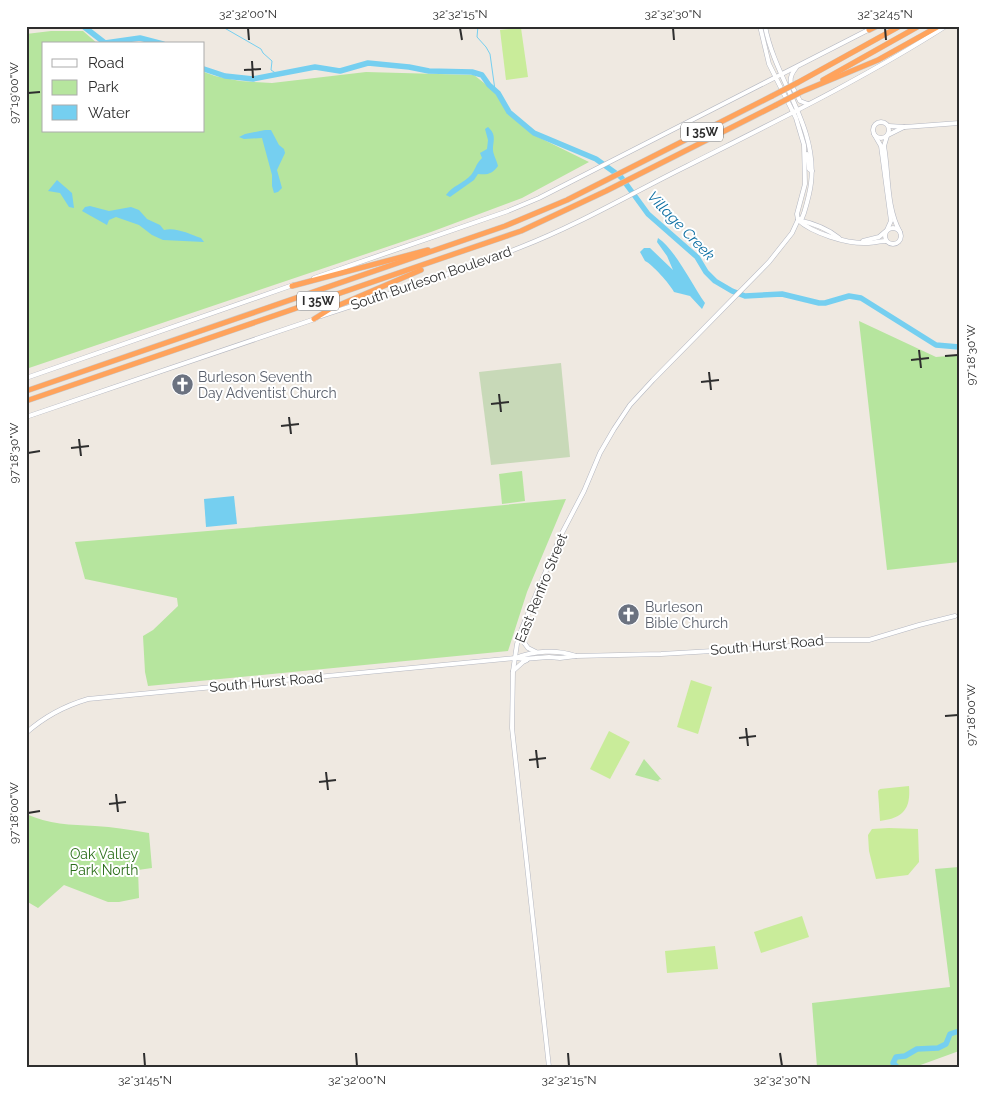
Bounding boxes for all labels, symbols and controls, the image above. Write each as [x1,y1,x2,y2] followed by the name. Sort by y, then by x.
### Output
[219,7,277,21] text: 32°32'00"N
[433,7,487,21] text: 32°32'15"N
[645,7,701,21] text: 32°32'30"N
[857,7,913,21] text: 32°32'45"N
[42,42,205,132] legend
[88,54,124,72] text: Road
[7,62,21,124] text: 97°19'00"W
[88,78,119,96] text: Park
[88,104,131,122] text: Water
[681,122,723,142] road number: I 35W
[644,188,718,264] water label: Village Creek
[348,243,514,313] street label: South Burleson Boulevard
[297,292,339,310] road number: I 35W
[964,324,978,385] text: 97°18'30"W
[198,369,337,401] place label: Burleson Seventh Day Adventist Church
[170,373,194,397] church icon: Burleson Seventh Day Adventist Church
[7,422,21,483] text: 97°18'30"W
[512,531,570,645] street label: East Renfro Street
[645,599,728,631] place label: Burleson Bible Church
[617,603,641,627] church icon: Burleson Bible Church
[710,632,824,658] street label: South Hurst Road
[209,669,323,695] street label: South Hurst Road
[964,684,978,746] text: 97°18'00"W
[7,782,21,844] text: 97°18'00"W
[70,846,139,878] park label: Oak Valley Park North
[118,1073,172,1087] text: 32°31'45"N
[328,1073,386,1087] text: 32°32'00"N
[542,1073,596,1087] text: 32°32'15"N
[754,1073,810,1087] text: 32°32'30"N

